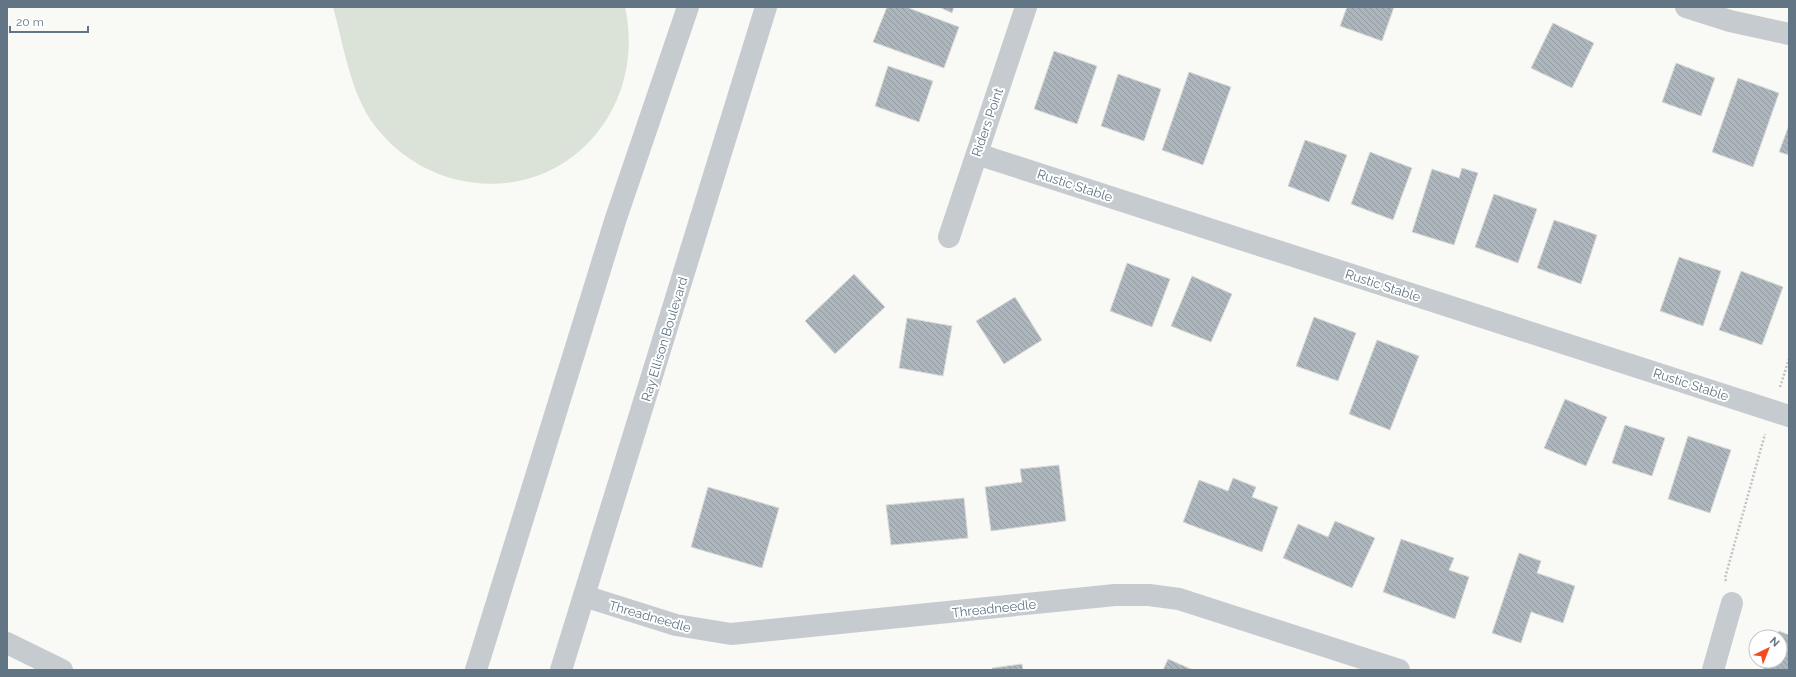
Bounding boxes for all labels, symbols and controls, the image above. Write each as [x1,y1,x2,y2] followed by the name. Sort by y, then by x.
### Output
[10,8,88,34] scale bar
[16,15,44,29] text: 20 m
[969,85,1006,158] street label: Riders Point
[1035,166,1115,205] street label: Rustic Stable
[1343,266,1423,305] street label: Rustic Stable
[638,275,691,403] street label: Ray Ellison Boulevard
[1651,365,1731,404] street label: Rustic Stable
[951,597,1037,620] street label: Threadneedle
[607,598,693,635] street label: Threadneedle
[1748,629,1788,669] north arrow
[1767,634,1782,650] text: N

